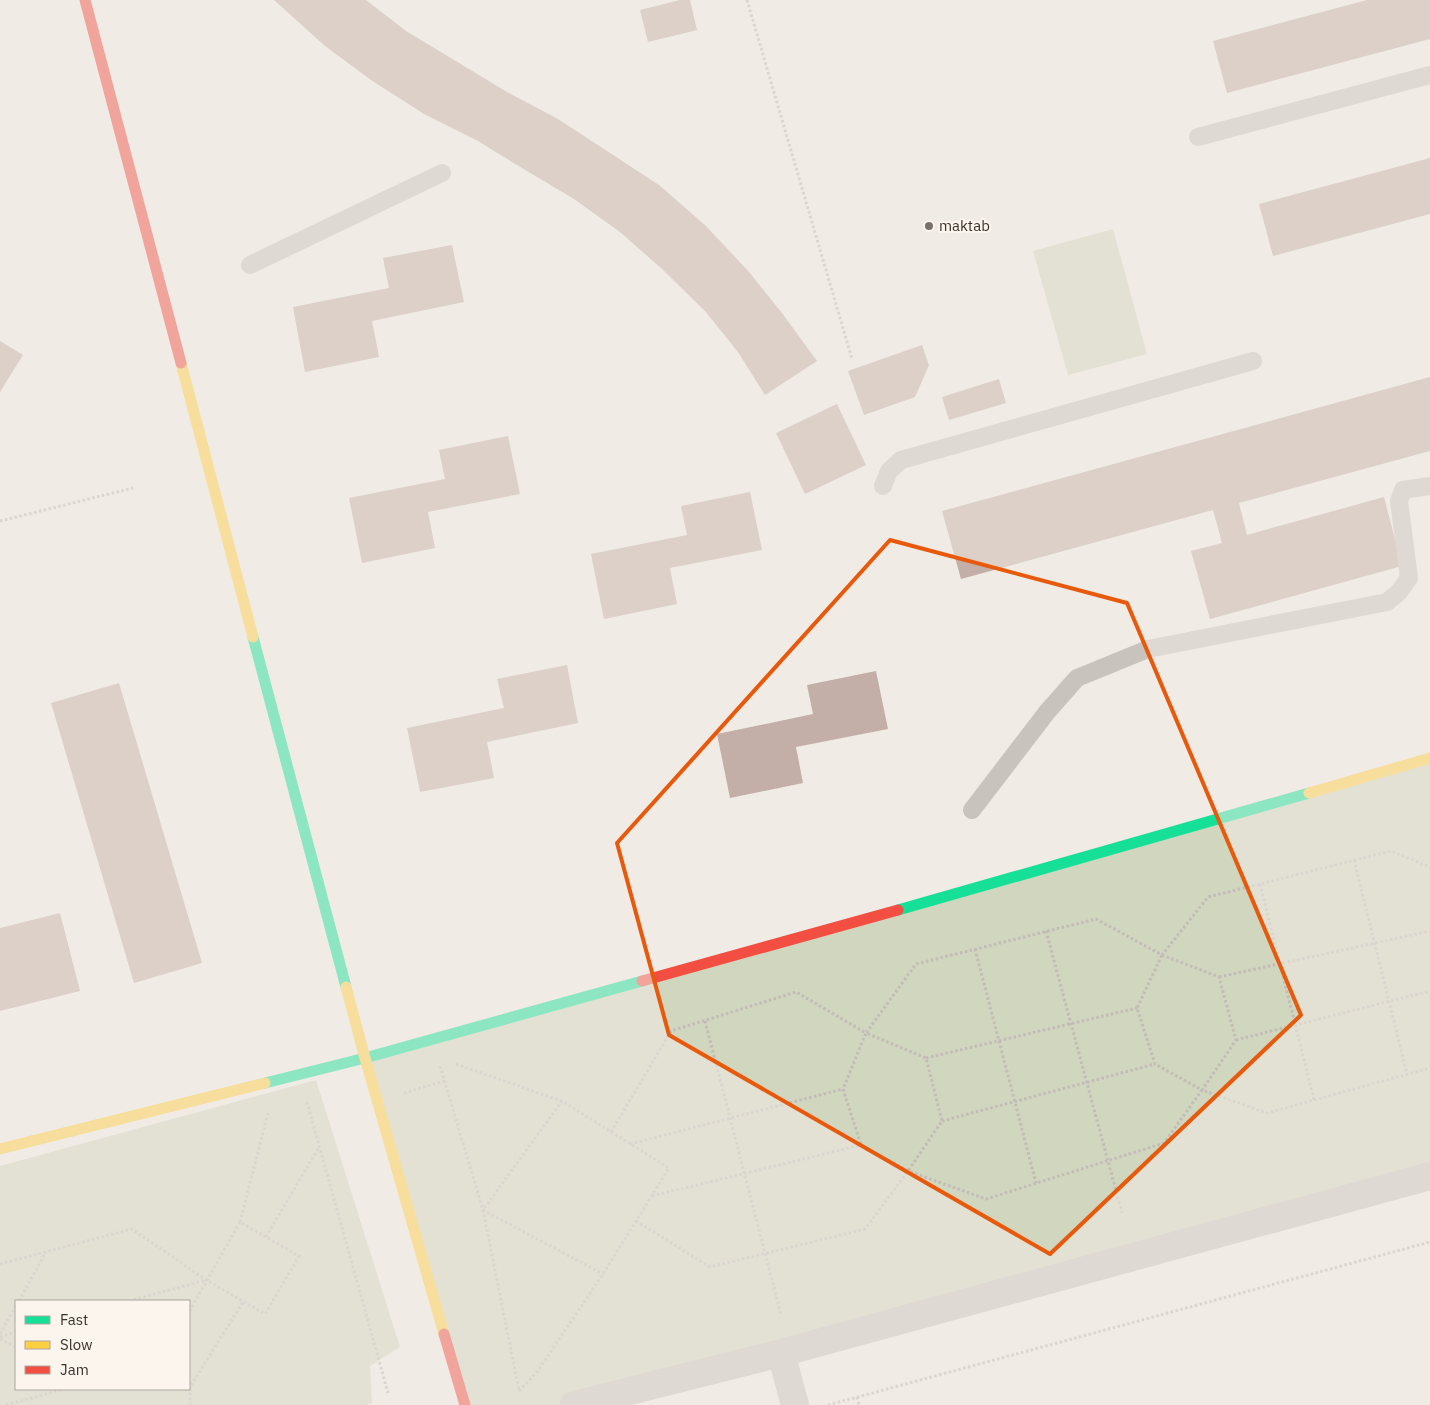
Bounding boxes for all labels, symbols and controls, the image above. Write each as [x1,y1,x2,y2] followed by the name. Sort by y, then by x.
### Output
[939,216,990,235] place label: maktab
[923,220,935,232] marker: maktab
[15,1300,190,1390] legend
[60,1310,88,1329] text: Fast
[60,1335,93,1354] text: Slow
[60,1360,89,1379] text: Jam

